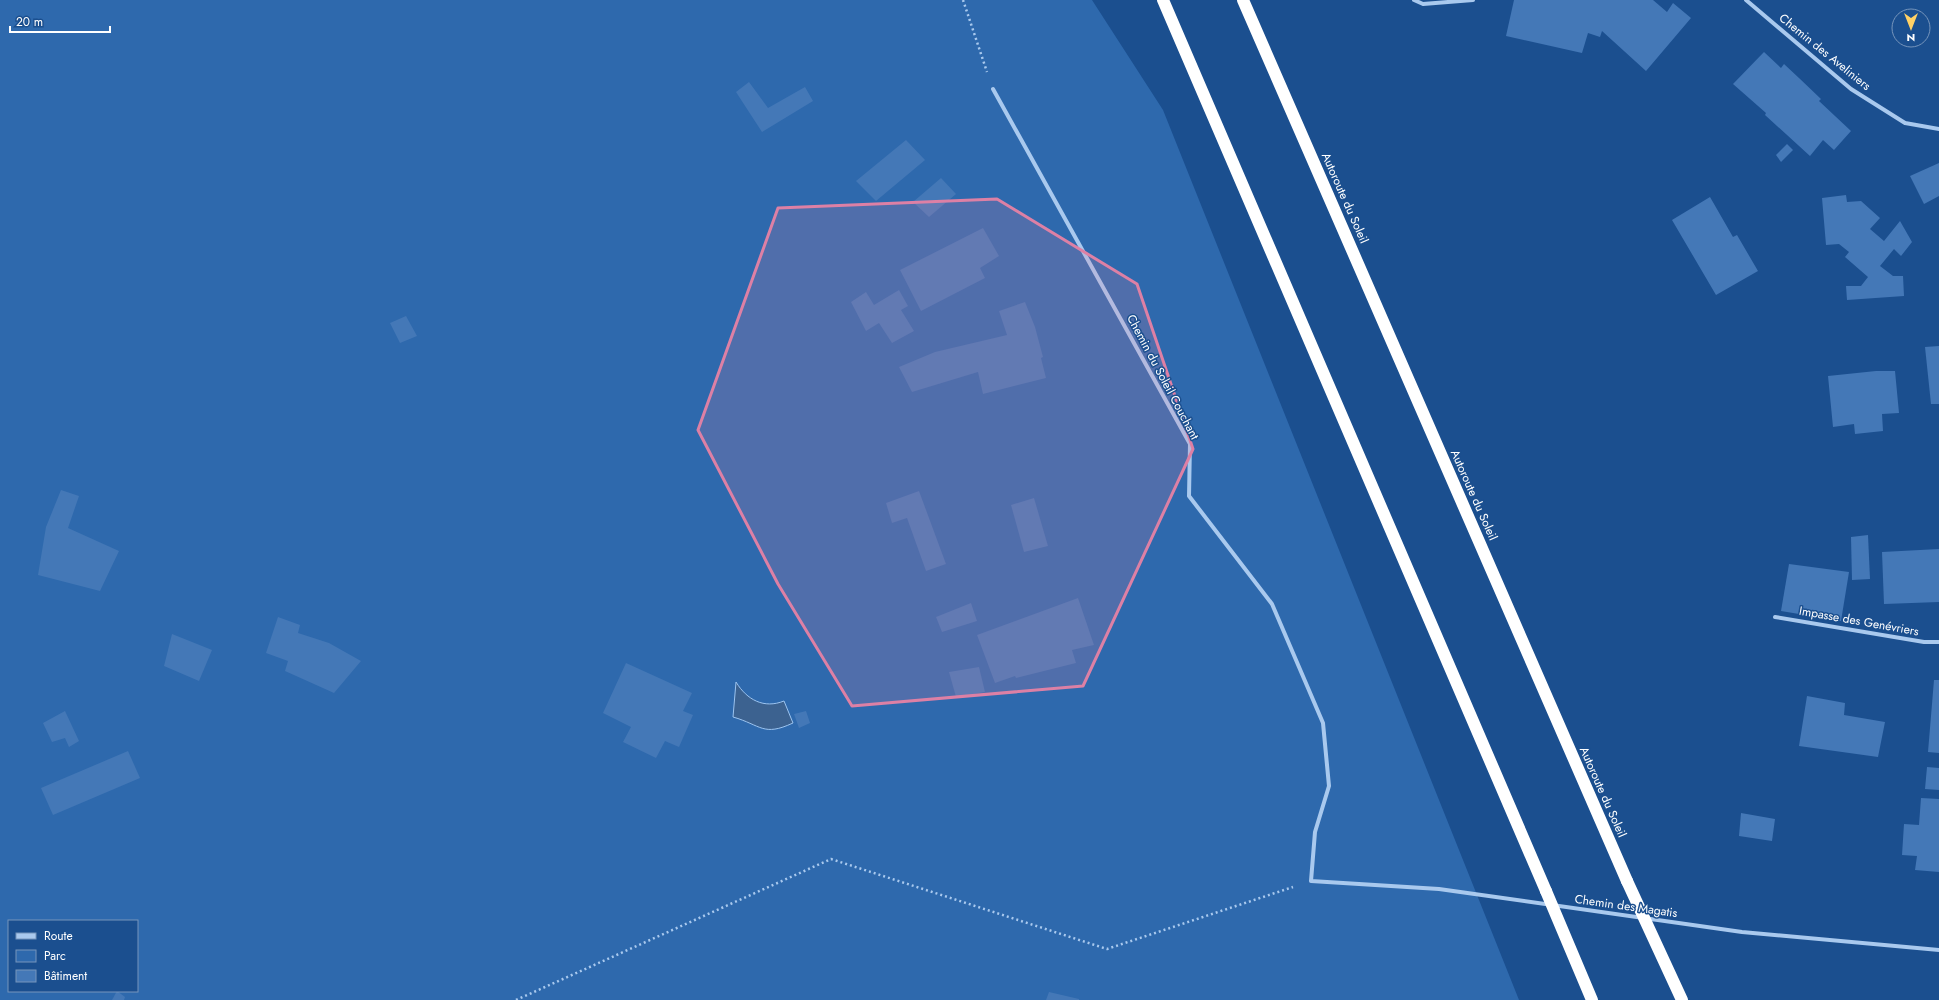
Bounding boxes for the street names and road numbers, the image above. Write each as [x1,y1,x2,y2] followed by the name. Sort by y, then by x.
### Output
[1775,9,1875,95] street label: Chemin des Aveliniers
[1317,150,1373,246] street label: Autoroute du Soleil
[1122,311,1204,443] street label: Chemin du Soleil Couchant
[1446,447,1502,543] street label: Autoroute du Soleil
[1798,602,1920,640] street label: Impasse des Genévriers
[1575,744,1631,840] street label: Autoroute du Soleil
[1574,890,1679,922] street label: Chemin des Magatis

